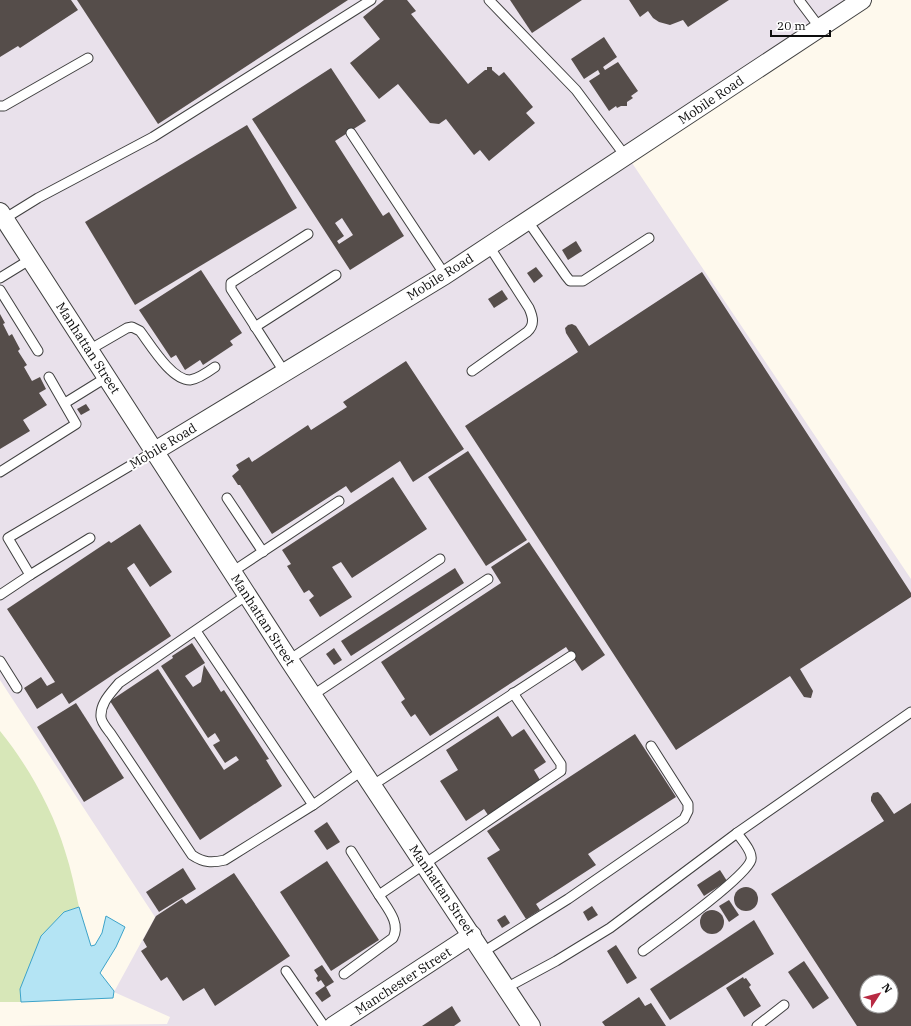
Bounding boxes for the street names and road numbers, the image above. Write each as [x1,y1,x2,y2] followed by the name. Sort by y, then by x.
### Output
[675,72,747,128] street label: Mobile Road
[404,250,477,304] street label: Mobile Road
[52,299,124,397] street label: Manhattan Street
[126,419,200,473] street label: Mobile Road
[227,571,299,669] street label: Manhattan Street
[405,841,479,939] street label: Manhattan Street
[352,943,455,1019] street label: Manchester Street

